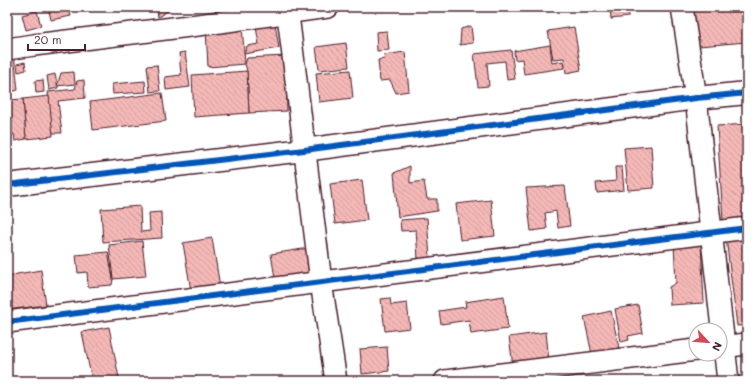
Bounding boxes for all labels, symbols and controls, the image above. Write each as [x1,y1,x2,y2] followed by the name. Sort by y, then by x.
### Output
[28,26,85,52] scale bar
[34,31,62,47] text: 20 m
[688,322,728,362] north arrow
[709,340,726,354] text: N

